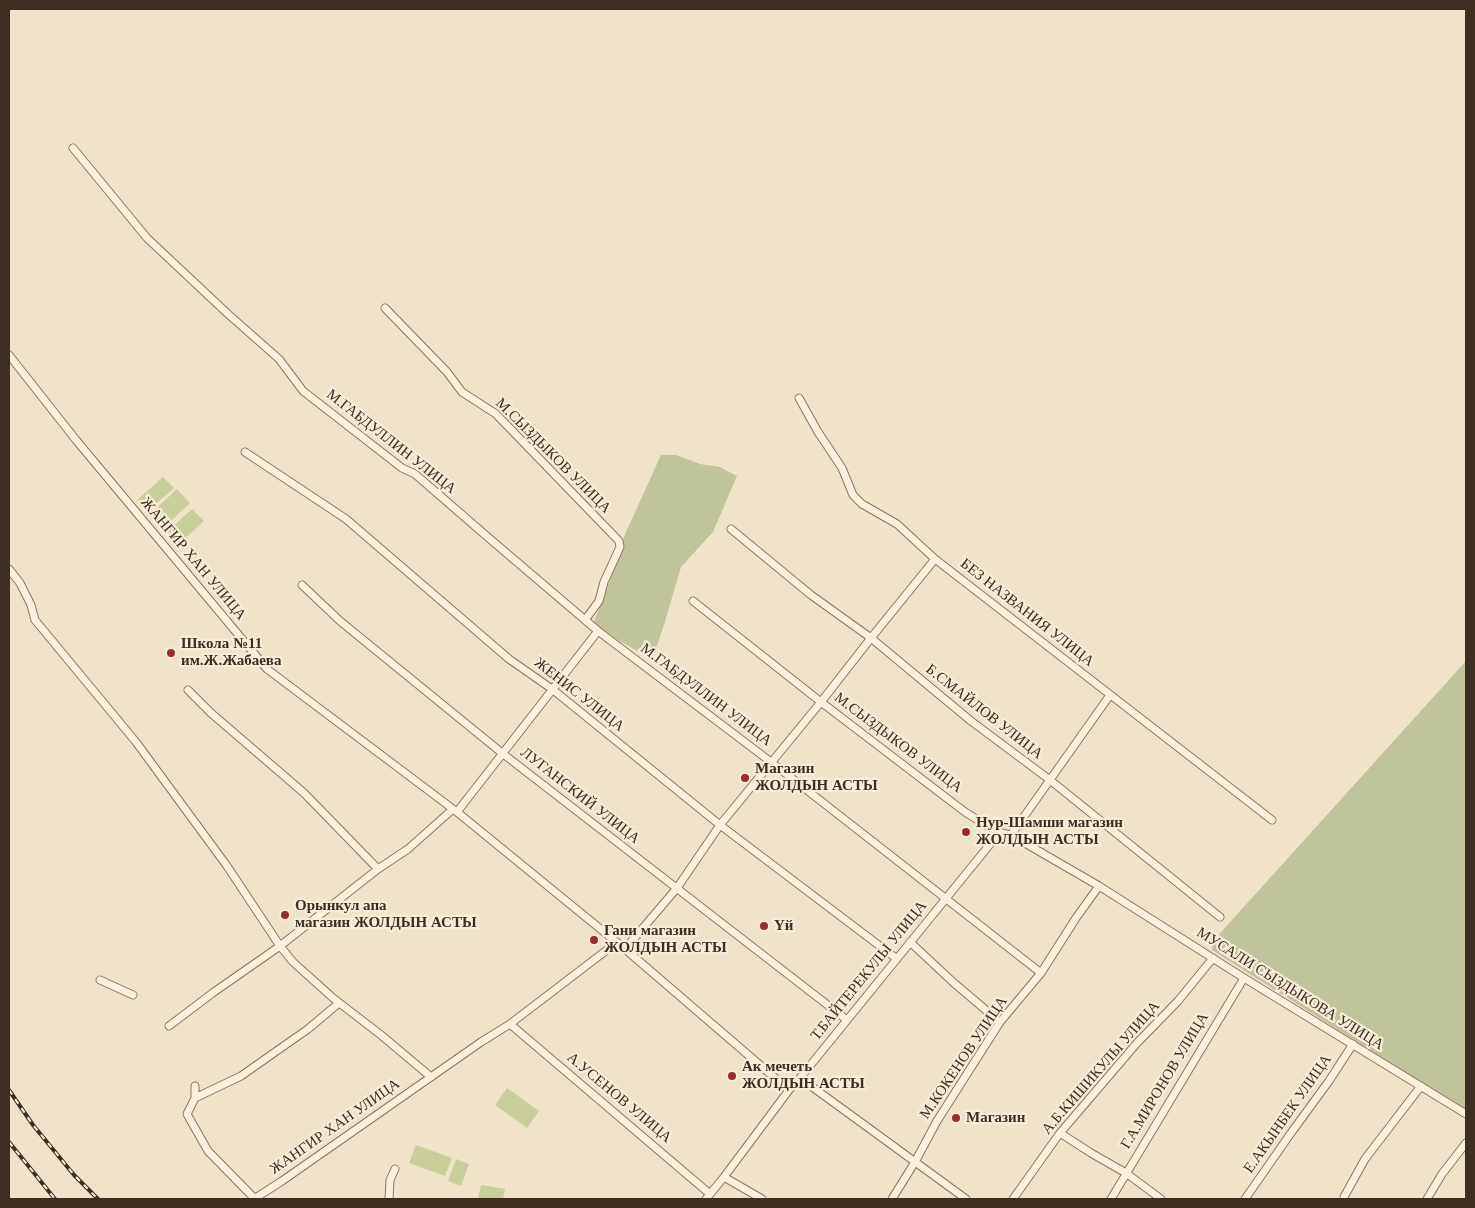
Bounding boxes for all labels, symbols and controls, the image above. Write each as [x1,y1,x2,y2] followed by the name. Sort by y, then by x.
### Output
[323,386,459,498] street label: М.ГАБДУЛЛИН УЛИЦА
[492,395,614,517] street label: М.СЫЗДЫКОВ УЛИЦА
[136,494,250,624] street label: ЖАНГИР ХАН УЛИЦА
[956,555,1098,671] street label: БЕЗ НАЗВАНИЯ УЛИЦА
[181,635,281,670] place label: Школа №11 им.Ж.Жабаева
[637,640,775,750] street label: М.ГАБДУЛЛИН УЛИЦА
[165,647,177,659] marker: Школа №11 им.Ж.Жабаева
[530,654,628,736] street label: ЖЕНИС УЛИЦА
[922,661,1046,763] street label: Б.СМАЙЛОВ УЛИЦА
[830,689,966,797] street label: М.СЫЗДЫКОВ УЛИЦА
[517,744,643,848] street label: ЛУГАНСКИЙ УЛИЦА
[755,760,878,795] place label: Магазин ЖОЛДЫН АСТЫ
[739,772,751,784] marker: Магазин ЖОЛДЫН АСТЫ
[976,814,1123,849] place label: Нур-Шамши магазин ЖОЛДЫН АСТЫ
[960,826,972,838] marker: Нур-Шамши магазин ЖОЛДЫН АСТЫ
[295,897,477,932] place label: Орынкул апа магазин ЖОЛДЫН АСТЫ
[807,898,931,1044] street label: Т.БАЙТЕРЕКУЛЫ УЛИЦА
[279,909,291,921] marker: Орынкул апа магазин ЖОЛДЫН АСТЫ
[774,917,793,935] place label: Үй
[758,920,770,932] marker: Үй
[604,922,727,957] place label: Гани магазин ЖОЛДЫН АСТЫ
[1193,924,1387,1054] street label: МУСАЛИ СЫЗДЫКОВА УЛИЦА
[588,934,600,946] marker: Гани магазин ЖОЛДЫН АСТЫ
[916,993,1012,1123] street label: М.КОКЕНОВ УЛИЦА
[1038,998,1164,1138] street label: А.Б.КИШИКУЛЫ УЛИЦА
[1117,1010,1213,1152] street label: Г.А.МИРОНОВ УЛИЦА
[563,1049,675,1147] street label: А.УСЕНОВ УЛИЦА
[1240,1051,1336,1177] street label: Е.АКЫНБЕК УЛИЦА
[742,1058,865,1093] place label: Ак мечеть ЖОЛДЫН АСТЫ
[726,1070,738,1082] marker: Ак мечеть ЖОЛДЫН АСТЫ
[267,1075,403,1179] street label: ЖАНГИР ХАН УЛИЦА
[966,1109,1025,1127] place label: Магазин
[950,1112,962,1124] marker: Магазин

